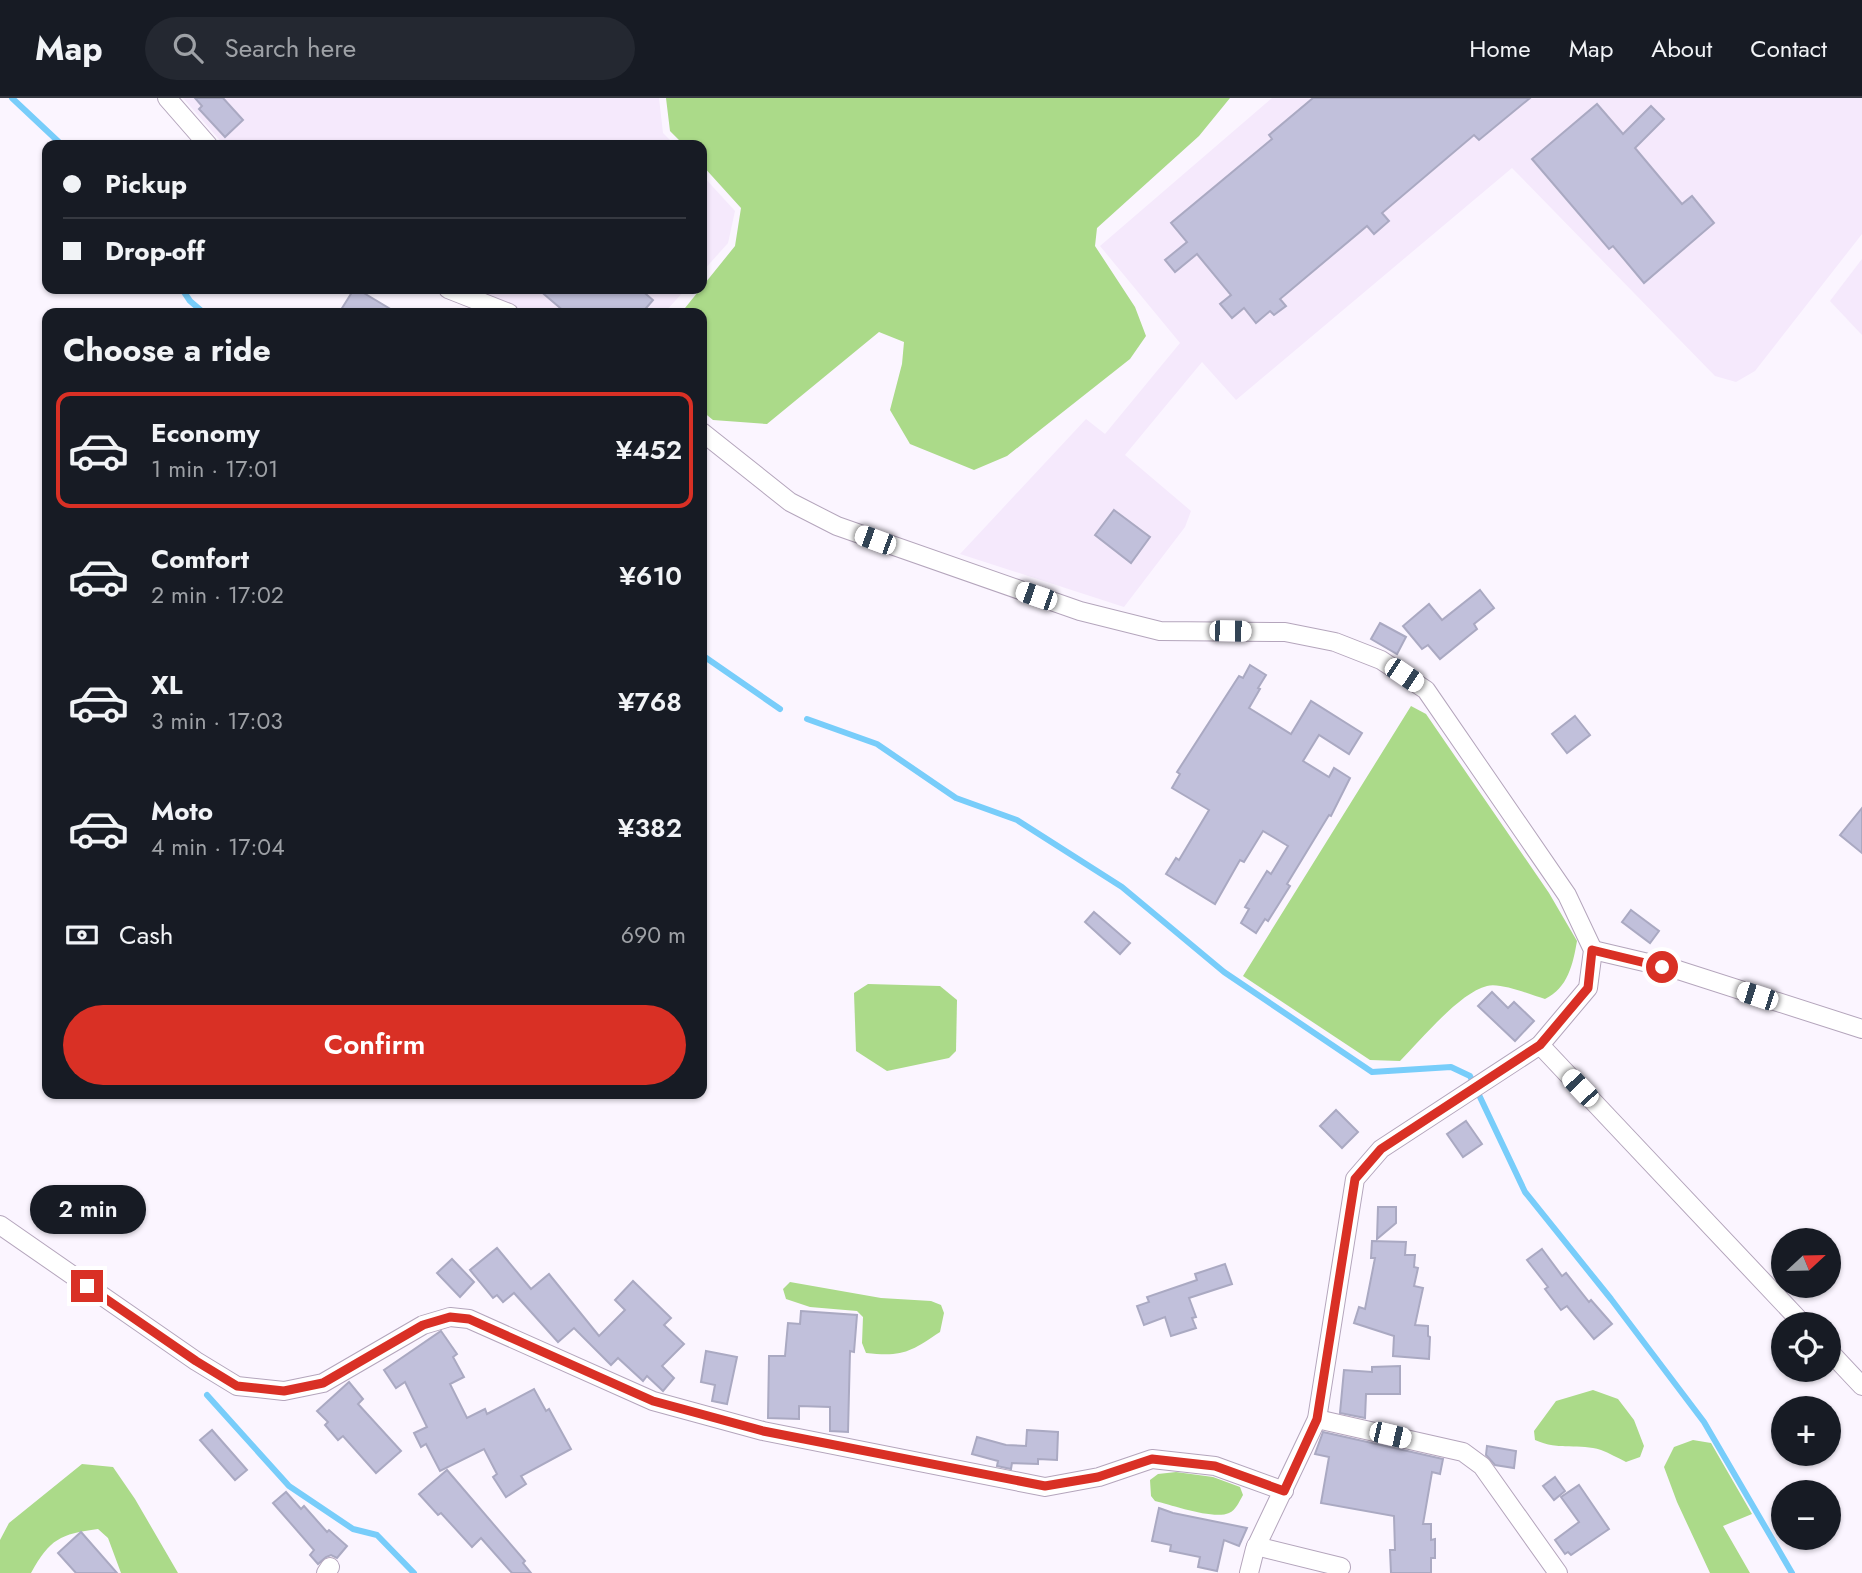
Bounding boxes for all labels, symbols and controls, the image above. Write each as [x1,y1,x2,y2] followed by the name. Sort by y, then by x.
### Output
[145,17,635,80] search box
[35,25,103,72] text: Map
[169,29,207,67] icon: search
[225,29,356,67] text: Search here
[1469,31,1531,66] text: Home
[1569,31,1613,66] text: Map
[1651,31,1712,66] text: About
[1750,31,1827,66] text: Contact
[105,165,187,203] text: Pickup
[105,232,205,270] text: Drop-off
[63,327,271,373] text: Choose a ride
[151,414,260,452] text: Economy
[67,419,130,482] icon: car
[616,431,682,469] text: ¥452
[151,452,278,486] text: 1 min · 17:01
[852,523,899,557] car
[151,540,249,578] text: Comfort
[67,545,130,608] icon: car
[619,557,682,595] text: ¥610
[151,578,284,612] text: 2 min · 17:02
[1013,579,1060,613] car
[1209,620,1252,642] car
[1381,655,1428,695] car
[151,666,183,704] text: XL
[67,671,130,734] icon: car
[618,683,682,721] text: ¥768
[151,704,283,738] text: 3 min · 17:03
[151,792,213,830] text: Moto
[67,797,130,860] icon: car
[618,809,682,847] text: ¥382
[151,830,285,864] text: 4 min · 17:04
[63,916,101,954] icon: cash
[119,916,173,954] text: Cash
[621,918,686,952] text: 690 m
[1646,951,1678,983] route start
[1734,980,1781,1012] car
[63,1005,686,1085] button: Confirm
[1558,1065,1603,1111] car
[29,1184,145,1234] callout: 2 min
[58,1192,118,1226] text: 2 min
[1771,1228,1841,1298] north arrow
[1771,1228,1841,1550] map controls
[71,1270,103,1302] route end
[1771,1312,1841,1382] button: locate
[1771,1396,1841,1466] button: +
[1368,1420,1413,1450] car
[1771,1480,1841,1550] button: −

